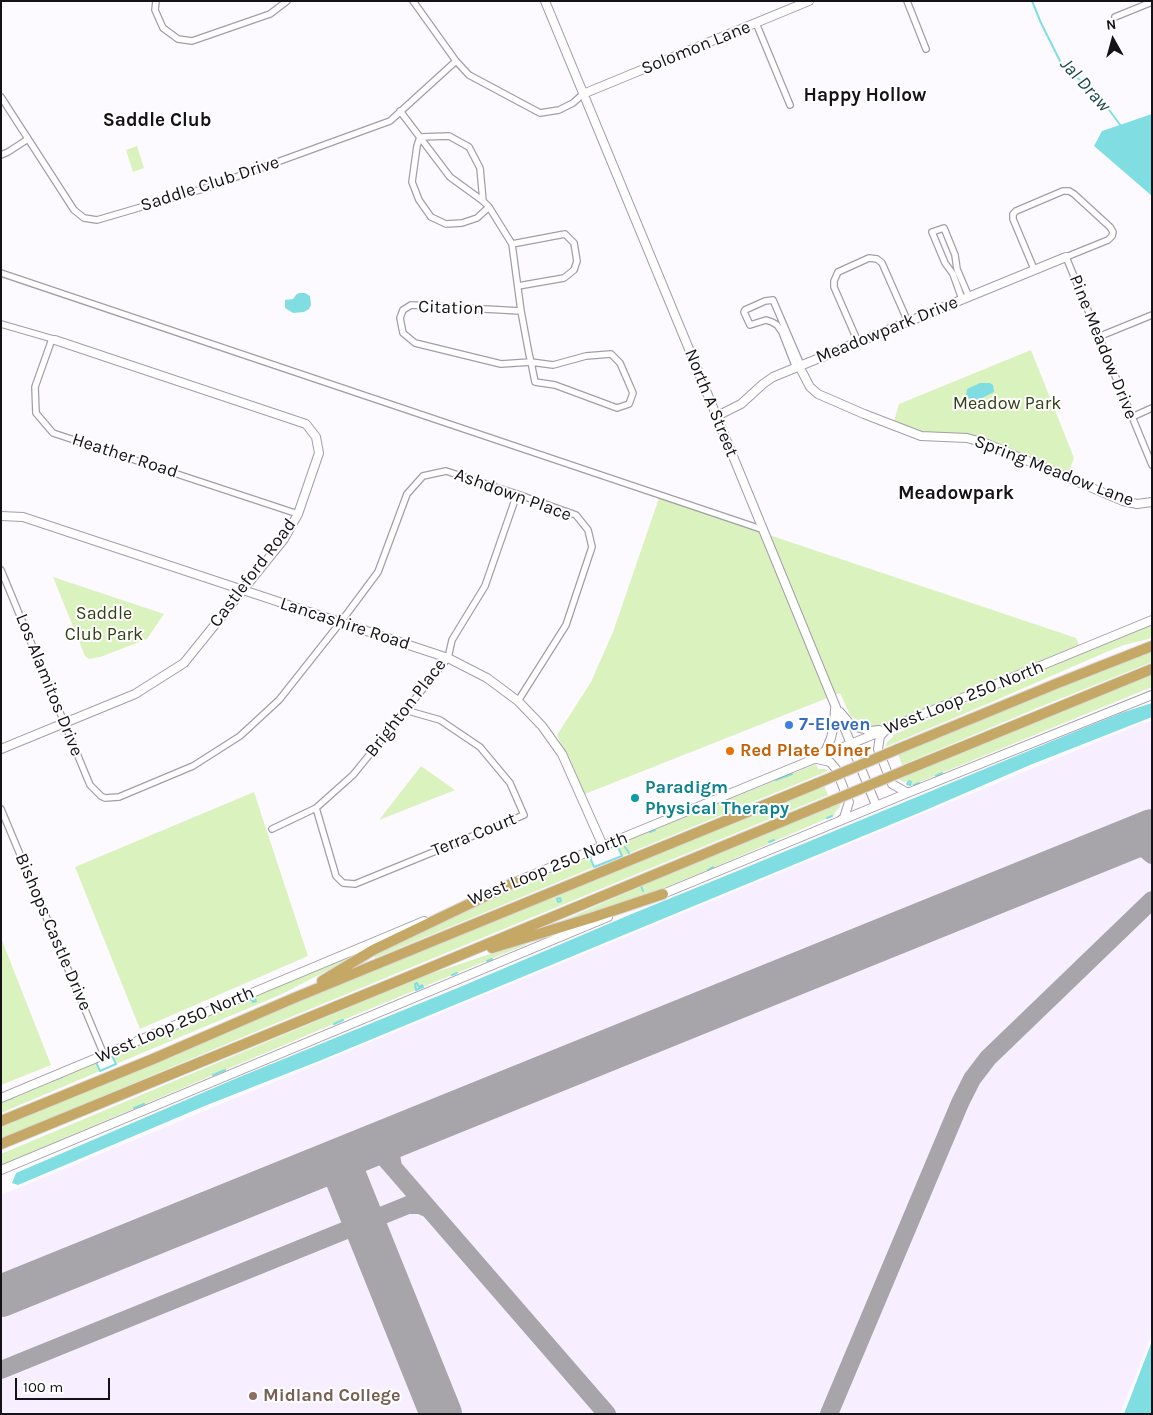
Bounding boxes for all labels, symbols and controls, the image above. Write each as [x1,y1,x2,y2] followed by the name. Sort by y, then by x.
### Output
[1088,15,1138,65] north arrow
[638,16,754,80] street label: Solomon Lane
[1105,16,1117,34] text: N
[1055,53,1115,117] water label: Jal Draw
[804,85,926,107] district label: Happy Hollow
[103,110,211,132] district label: Saddle Club
[138,151,282,217] street label: Saddle Club Drive
[1064,272,1142,422] street label: Pine Meadow Drive
[813,292,961,368] street label: Meadowpark Drive
[418,296,484,320] street label: Citation
[680,346,742,460] street label: North A Street
[953,393,1061,415] park label: Meadow Park
[69,429,181,483] street label: Heather Road
[971,431,1137,511] street label: Spring Meadow Lane
[452,464,574,526] street label: Ashdown Place
[898,483,1014,505] district label: Meadowpark
[205,514,301,632] street label: Castleford Road
[277,593,413,655] street label: Lancashire Road
[65,603,143,646] park label: Saddle Club Park
[11,611,87,759] street label: Los Alamitos Drive
[361,654,451,762] street label: Brighton Place
[881,656,1047,740] street label: West Loop 250 North
[799,714,870,736] place label: 7-Eleven
[783,719,795,731] marker: 7-Eleven
[740,740,870,762] place label: Red Plate Diner
[724,745,736,757] marker: Red Plate Diner
[645,777,789,820] place label: Paradigm Physical Therapy
[629,792,641,804] marker: Paradigm Physical Therapy
[429,808,519,862] street label: Terra Court
[465,827,631,911] street label: West Loop 250 North
[10,850,96,1014] street label: Bishops Castle Drive
[93,982,257,1068] street label: West Loop 250 North
[18,1368,112,1400] scale bar
[23,1378,63,1396] text: 100 m
[263,1385,401,1407] place label: Midland College
[247,1390,259,1402] marker: Midland College

